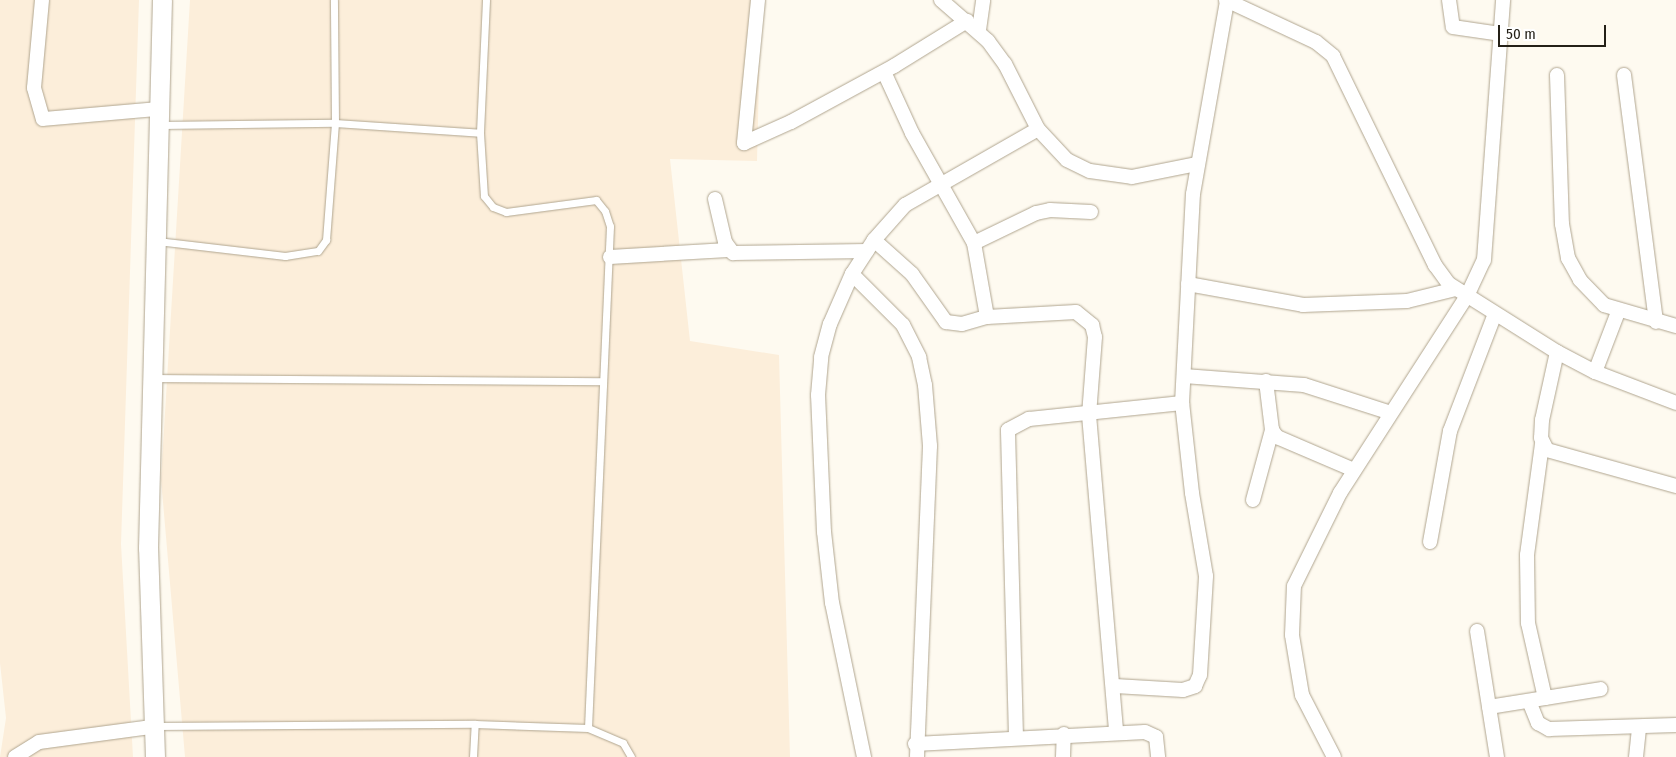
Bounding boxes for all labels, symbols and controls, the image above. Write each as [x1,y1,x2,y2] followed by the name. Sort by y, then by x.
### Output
[1501,15,1608,47] scale bar
[1506,25,1536,43] text: 50 m

